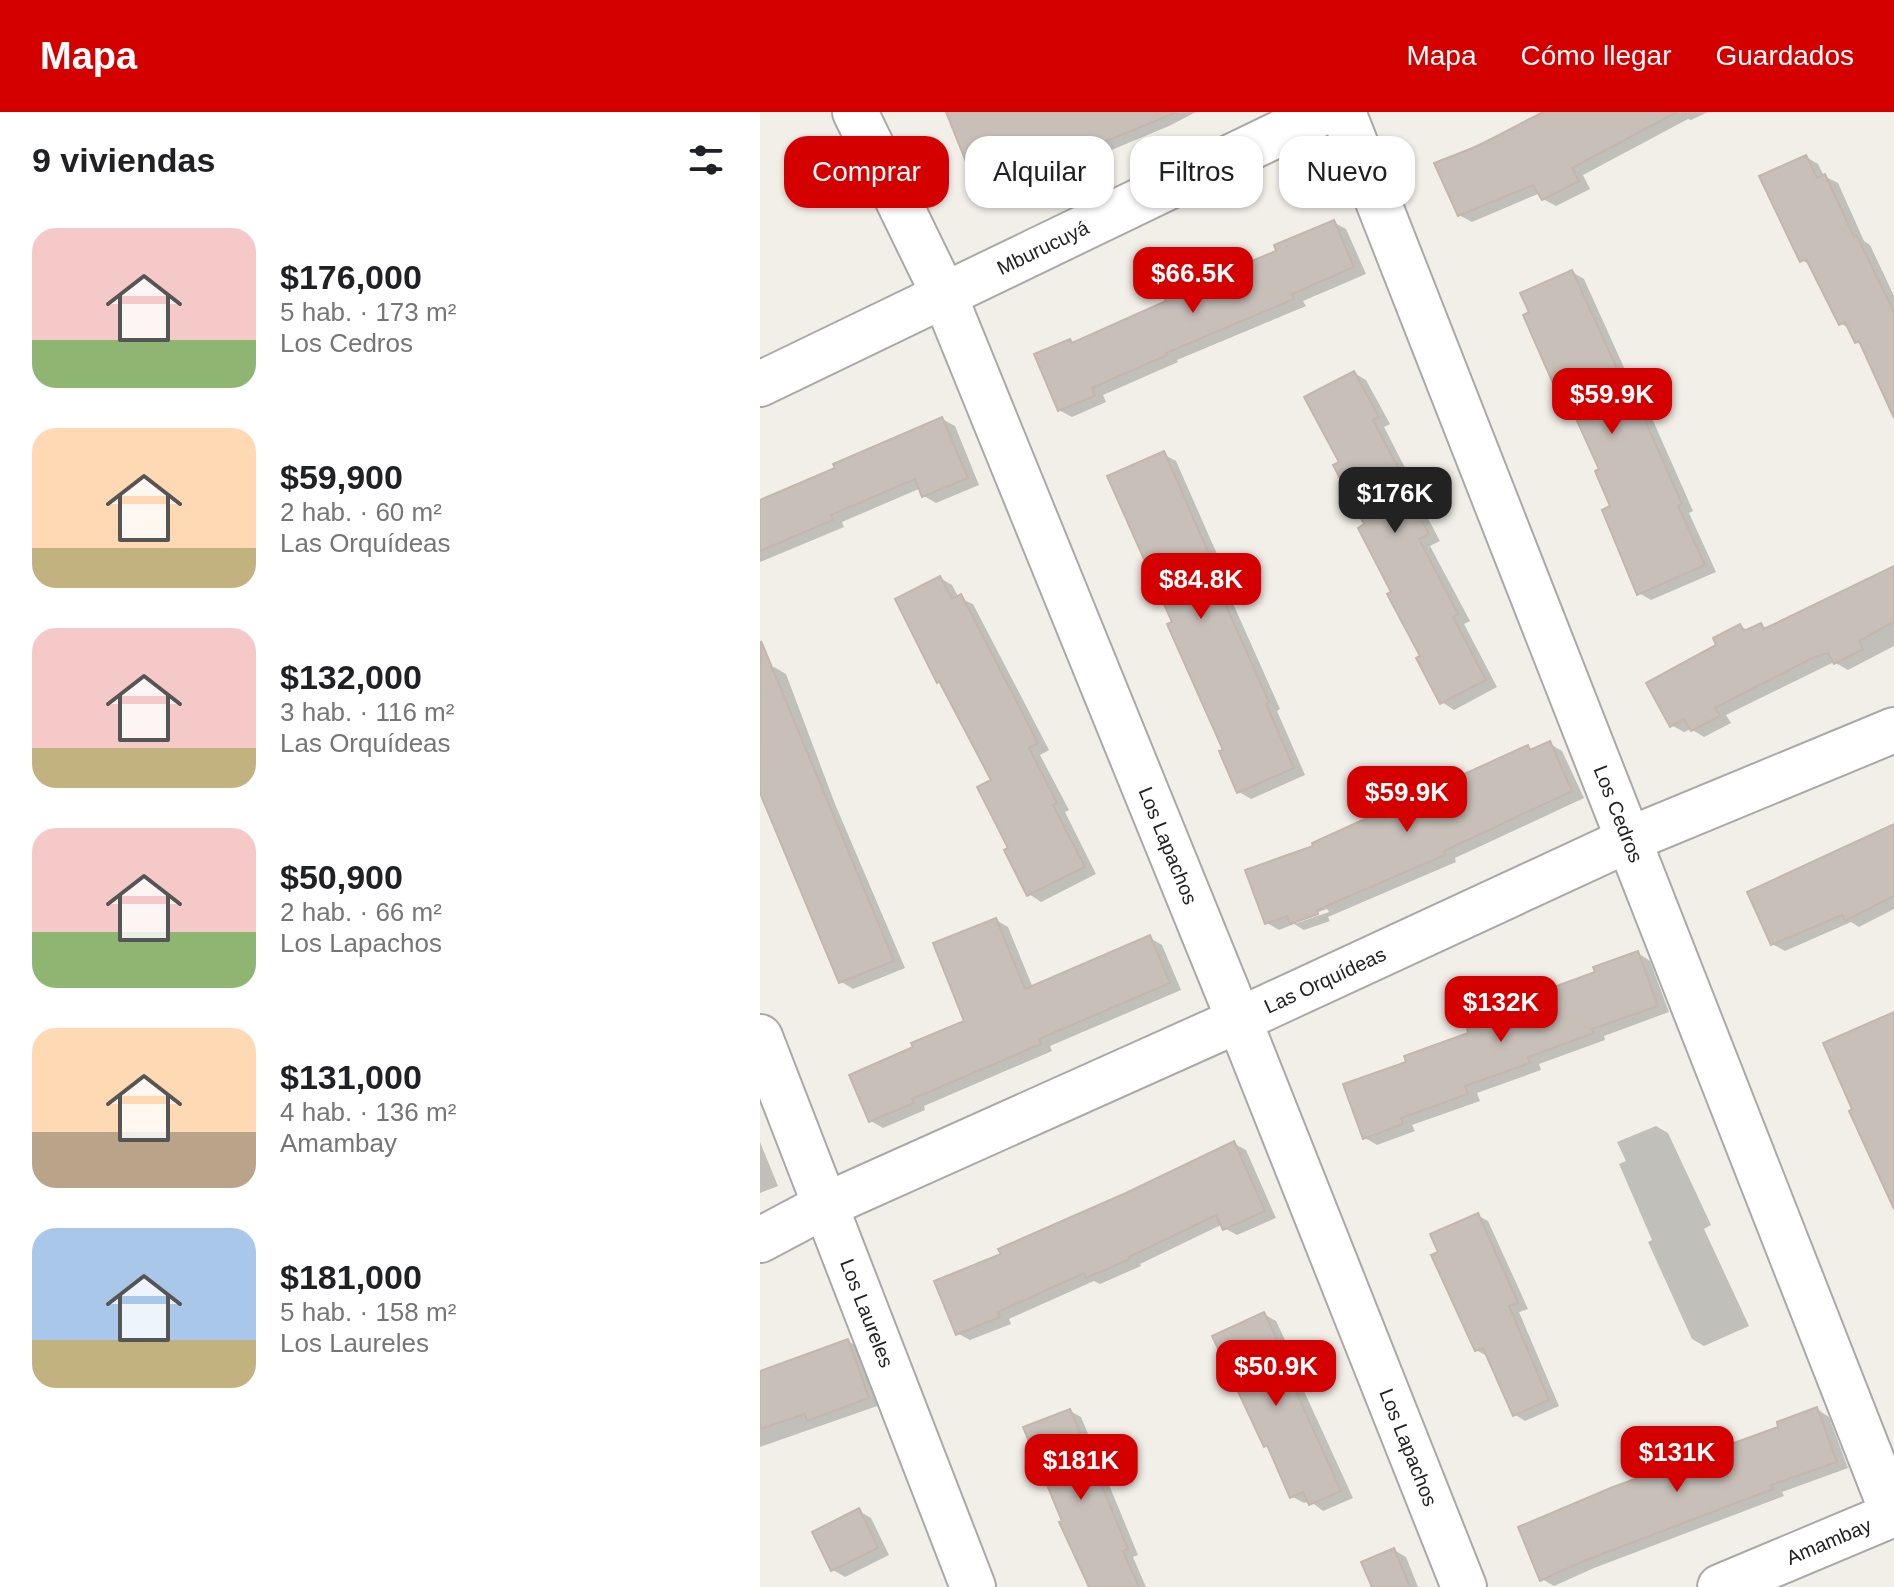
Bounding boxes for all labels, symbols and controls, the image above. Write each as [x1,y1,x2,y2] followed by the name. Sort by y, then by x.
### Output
[40,35,137,77] text: Mapa
[1406,40,1477,71] text: Mapa
[1521,40,1671,71] text: Cómo llegar
[1715,40,1854,71] text: Guardados
[784,136,949,208] chip: Comprar
[965,136,1114,208] chip: Alquilar
[1130,136,1263,208] chip: Filtros
[1279,136,1415,208] chip: Nuevo
[684,138,728,182] icon: filters
[32,141,215,179] text: 9 viviendas
[993,216,1093,279] street label: Mburucuyá
[1128,247,1258,315] pin: $66.5K
[280,258,422,296] text: $176,000
[1151,258,1235,288] text: $66.5K
[96,260,192,356] icon: home
[280,297,456,327] text: 5 hab. · 173 m²
[280,328,413,358] text: Los Cedros
[1547,368,1677,436] pin: $59.9K
[1570,379,1654,409] text: $59.9K
[280,458,403,496] text: $59,900
[96,460,192,556] icon: home
[1339,467,1451,535] pin: $176K
[1357,478,1433,508] text: $176K
[280,497,442,527] text: 2 hab. · 60 m²
[280,528,451,558] text: Las Orquídeas
[1136,553,1266,621] pin: $84.8K
[1159,564,1243,594] text: $84.8K
[280,658,422,696] text: $132,000
[96,660,192,756] icon: home
[280,697,454,727] text: 3 hab. · 116 m²
[280,728,451,758] text: Las Orquídeas
[1589,762,1647,866] street label: Los Cedros
[1342,766,1472,834] pin: $59.9K
[1365,777,1449,807] text: $59.9K
[1134,784,1202,907] street label: Los Lapachos
[280,858,403,896] text: $50,900
[96,860,192,956] icon: home
[280,897,442,927] text: 2 hab. · 66 m²
[280,928,442,958] text: Los Lapachos
[1261,943,1389,1018] street label: Las Orquídeas
[1445,976,1557,1044] pin: $132K
[1463,987,1539,1017] text: $132K
[280,1058,422,1096] text: $131,000
[96,1060,192,1156] icon: home
[280,1097,456,1127] text: 4 hab. · 136 m²
[280,1128,397,1158] text: Amambay
[836,1256,898,1370] street label: Los Laureles
[280,1258,422,1296] text: $181,000
[96,1260,192,1356] icon: home
[280,1297,456,1327] text: 5 hab. · 158 m²
[280,1328,429,1358] text: Los Laureles
[1211,1340,1341,1408] pin: $50.9K
[1234,1351,1318,1381] text: $50.9K
[1375,1385,1442,1509] street label: Los Lapachos
[1621,1426,1733,1494] pin: $131K
[1025,1434,1137,1502] pin: $181K
[1639,1437,1715,1467] text: $131K
[1043,1445,1119,1475] text: $181K
[1783,1514,1875,1569] street label: Amambay

